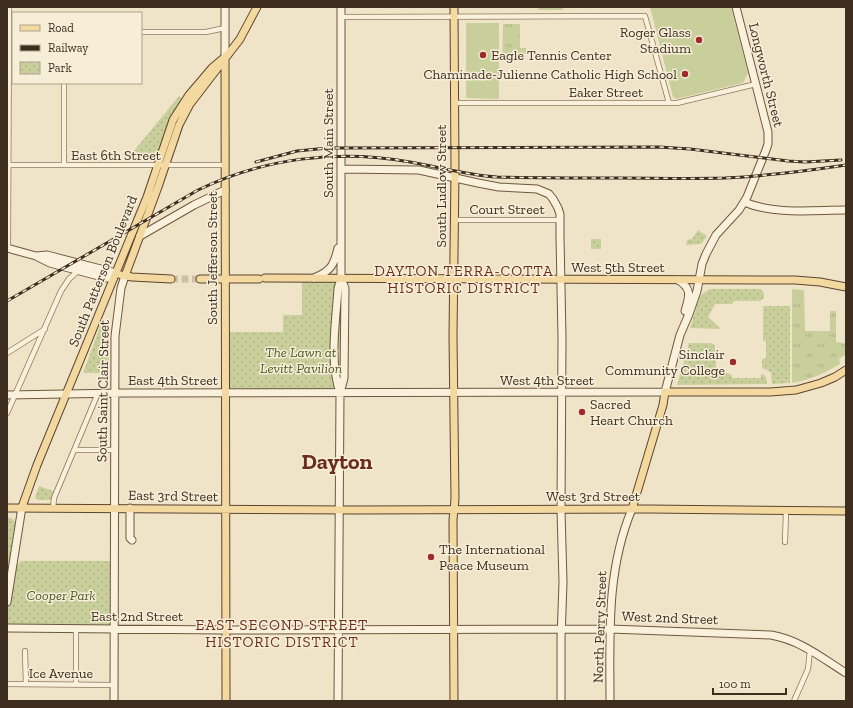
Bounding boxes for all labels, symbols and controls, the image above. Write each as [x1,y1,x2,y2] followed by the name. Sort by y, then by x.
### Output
[12,12,142,84] legend
[48,21,74,35] text: Road
[745,21,787,130] street label: Longworth Street
[620,24,691,57] place label: Roger Glass Stadium
[694,35,704,45] marker: Roger Glass Stadium
[48,41,89,55] text: Railway
[491,47,612,64] place label: Eagle Tennis Center
[478,50,488,60] marker: Eagle Tennis Center
[48,61,73,75] text: Park
[423,66,677,83] place label: Chaminade-Julienne Catholic High School
[680,69,690,79] marker: Chaminade-Julienne Catholic High School
[569,84,644,101] street label: Eaker Street
[320,87,337,198] street label: South Main Street
[433,124,450,247] street label: South Ludlow Street
[71,147,162,164] street label: East 6th Street
[204,191,221,325] street label: South Jefferson Street
[65,193,141,349] street label: South Patterson Boulevard
[469,201,545,218] street label: Court Street
[571,259,666,276] street label: West 5th Street
[374,262,554,297] district label: DAYTON TERRA-COTTA HISTORIC DISTRICT
[93,319,113,462] street label: South Saint Clair Street
[260,344,342,377] park label: The Lawn at Levitt Pavilion
[605,346,725,379] place label: Sinclair Community College
[728,357,738,367] marker: Sinclair Community College
[128,372,219,389] street label: East 4th Street
[500,372,595,389] street label: West 4th Street
[590,396,673,429] place label: Sacred Heart Church
[577,407,587,417] marker: Sacred Heart Church
[301,448,373,475] district label: Dayton
[128,487,219,505] street label: East 3rd Street
[546,488,641,505] street label: West 3rd Street
[439,541,545,574] place label: The International Peace Museum
[426,552,436,562] marker: The International Peace Museum
[590,570,610,683] street label: North Perry Street
[26,587,96,604] park label: Cooper Park
[91,608,184,625] street label: East 2nd Street
[621,608,719,628] street label: West 2nd Street
[196,616,368,651] district label: EAST SECOND STREET HISTORIC DISTRICT
[29,665,94,682] street label: Ice Avenue
[713,670,786,696] scale bar
[719,677,751,691] text: 100 m

